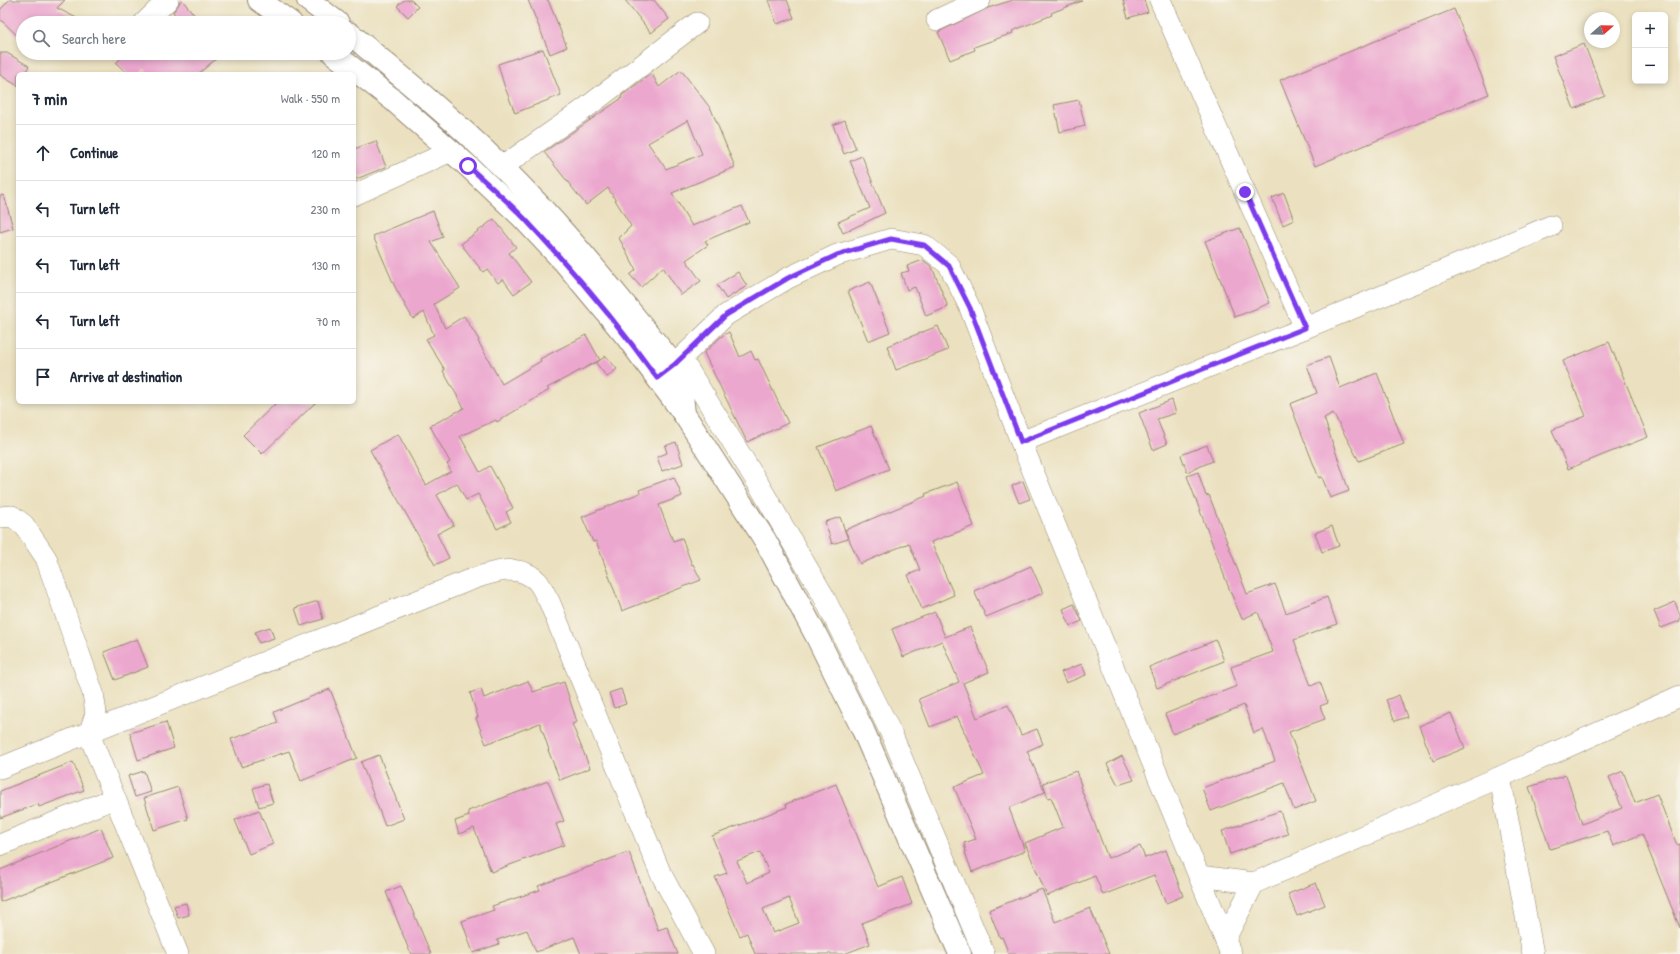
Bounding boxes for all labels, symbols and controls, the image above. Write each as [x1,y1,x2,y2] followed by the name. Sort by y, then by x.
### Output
[1584,12,1620,48] north arrow
[1632,12,1668,84] map controls
[1632,12,1668,48] button: +
[16,16,356,60] search box
[30,27,52,49] icon: search
[62,28,126,49] text: Search here
[1632,48,1668,84] button: −
[32,87,67,110] text: 7 min
[281,89,340,107] text: Walk · 550 m
[32,142,54,164] icon: ahead
[70,142,118,163] text: Continue
[312,144,340,162] text: 120 m
[459,157,477,175] route start
[1236,183,1254,201] route end
[32,198,54,220] icon: left
[70,198,120,219] text: Turn left
[310,200,340,218] text: 230 m
[32,254,54,276] icon: left
[70,254,120,275] text: Turn left
[312,256,340,274] text: 130 m
[32,310,54,332] icon: left
[70,310,120,331] text: Turn left
[316,312,340,330] text: 70 m
[32,366,54,388] icon: arrive
[70,366,182,387] text: Arrive at destination

